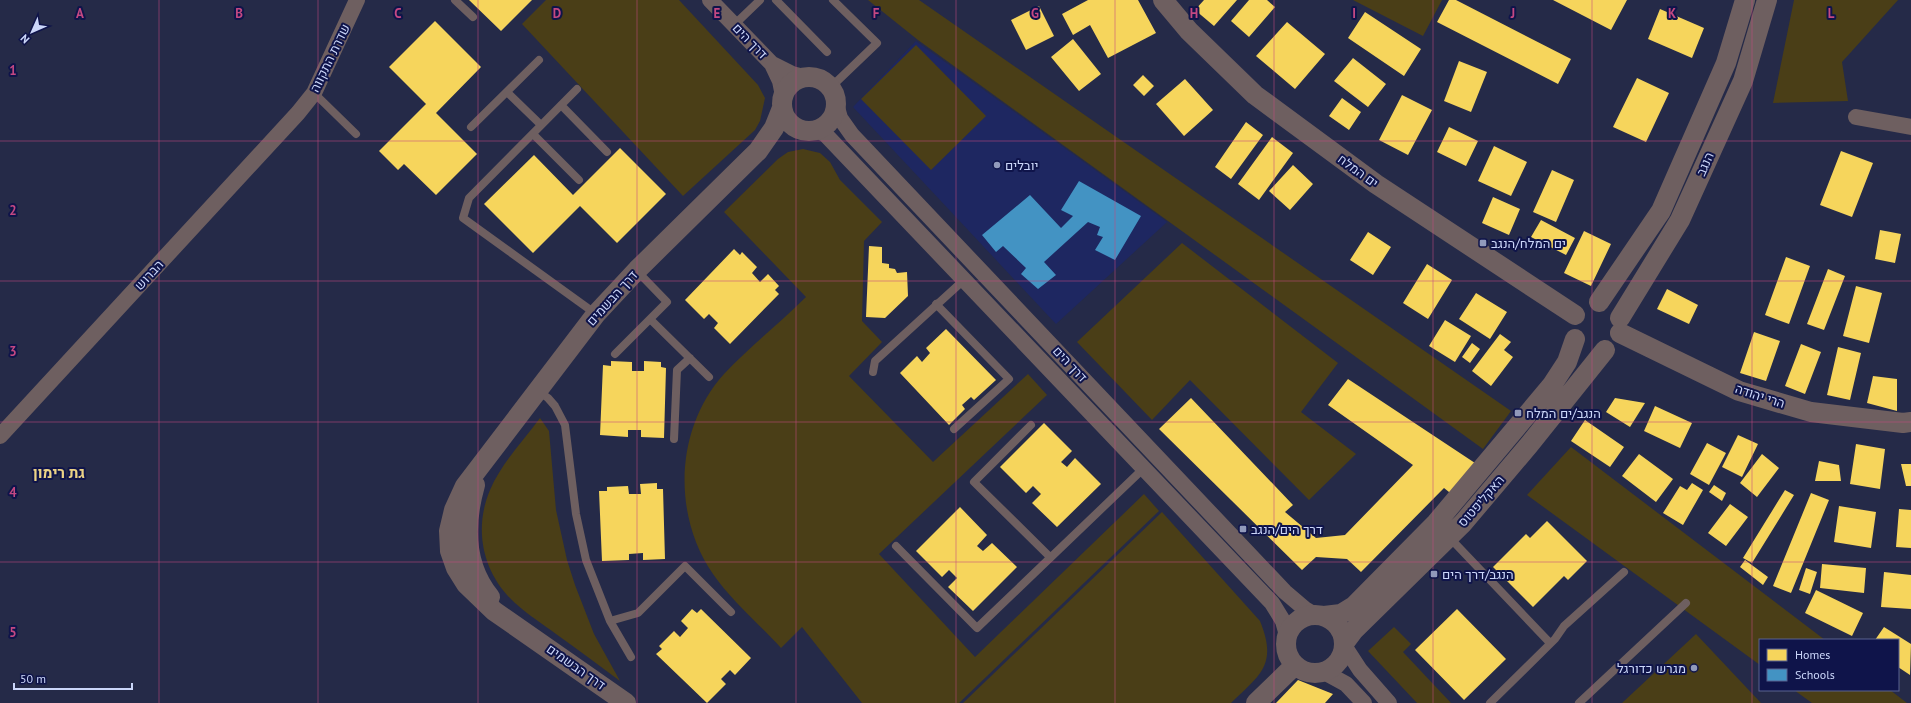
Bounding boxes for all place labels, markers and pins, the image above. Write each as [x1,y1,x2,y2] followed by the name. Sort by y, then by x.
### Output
[1005,157,1038,174] place label: יובלים
[992,160,1002,170] marker: יובלים
[1491,235,1566,252] place label: ים המלח/הנגב
[1478,238,1488,248] marker: ים המלח/הנגב
[1526,405,1601,422] place label: הנגב/ים המלח
[1513,408,1523,418] marker: הנגב/ים המלח
[1251,521,1323,538] place label: דרך הים/הנגב
[1238,524,1248,534] marker: דרך הים/הנגב
[1442,566,1514,583] place label: הנגב/דרך הים
[1429,569,1439,579] marker: הנגב/דרך הים
[1617,660,1686,677] place label: מגרש כדורגל
[1689,663,1699,673] marker: מגרש כדורגל

